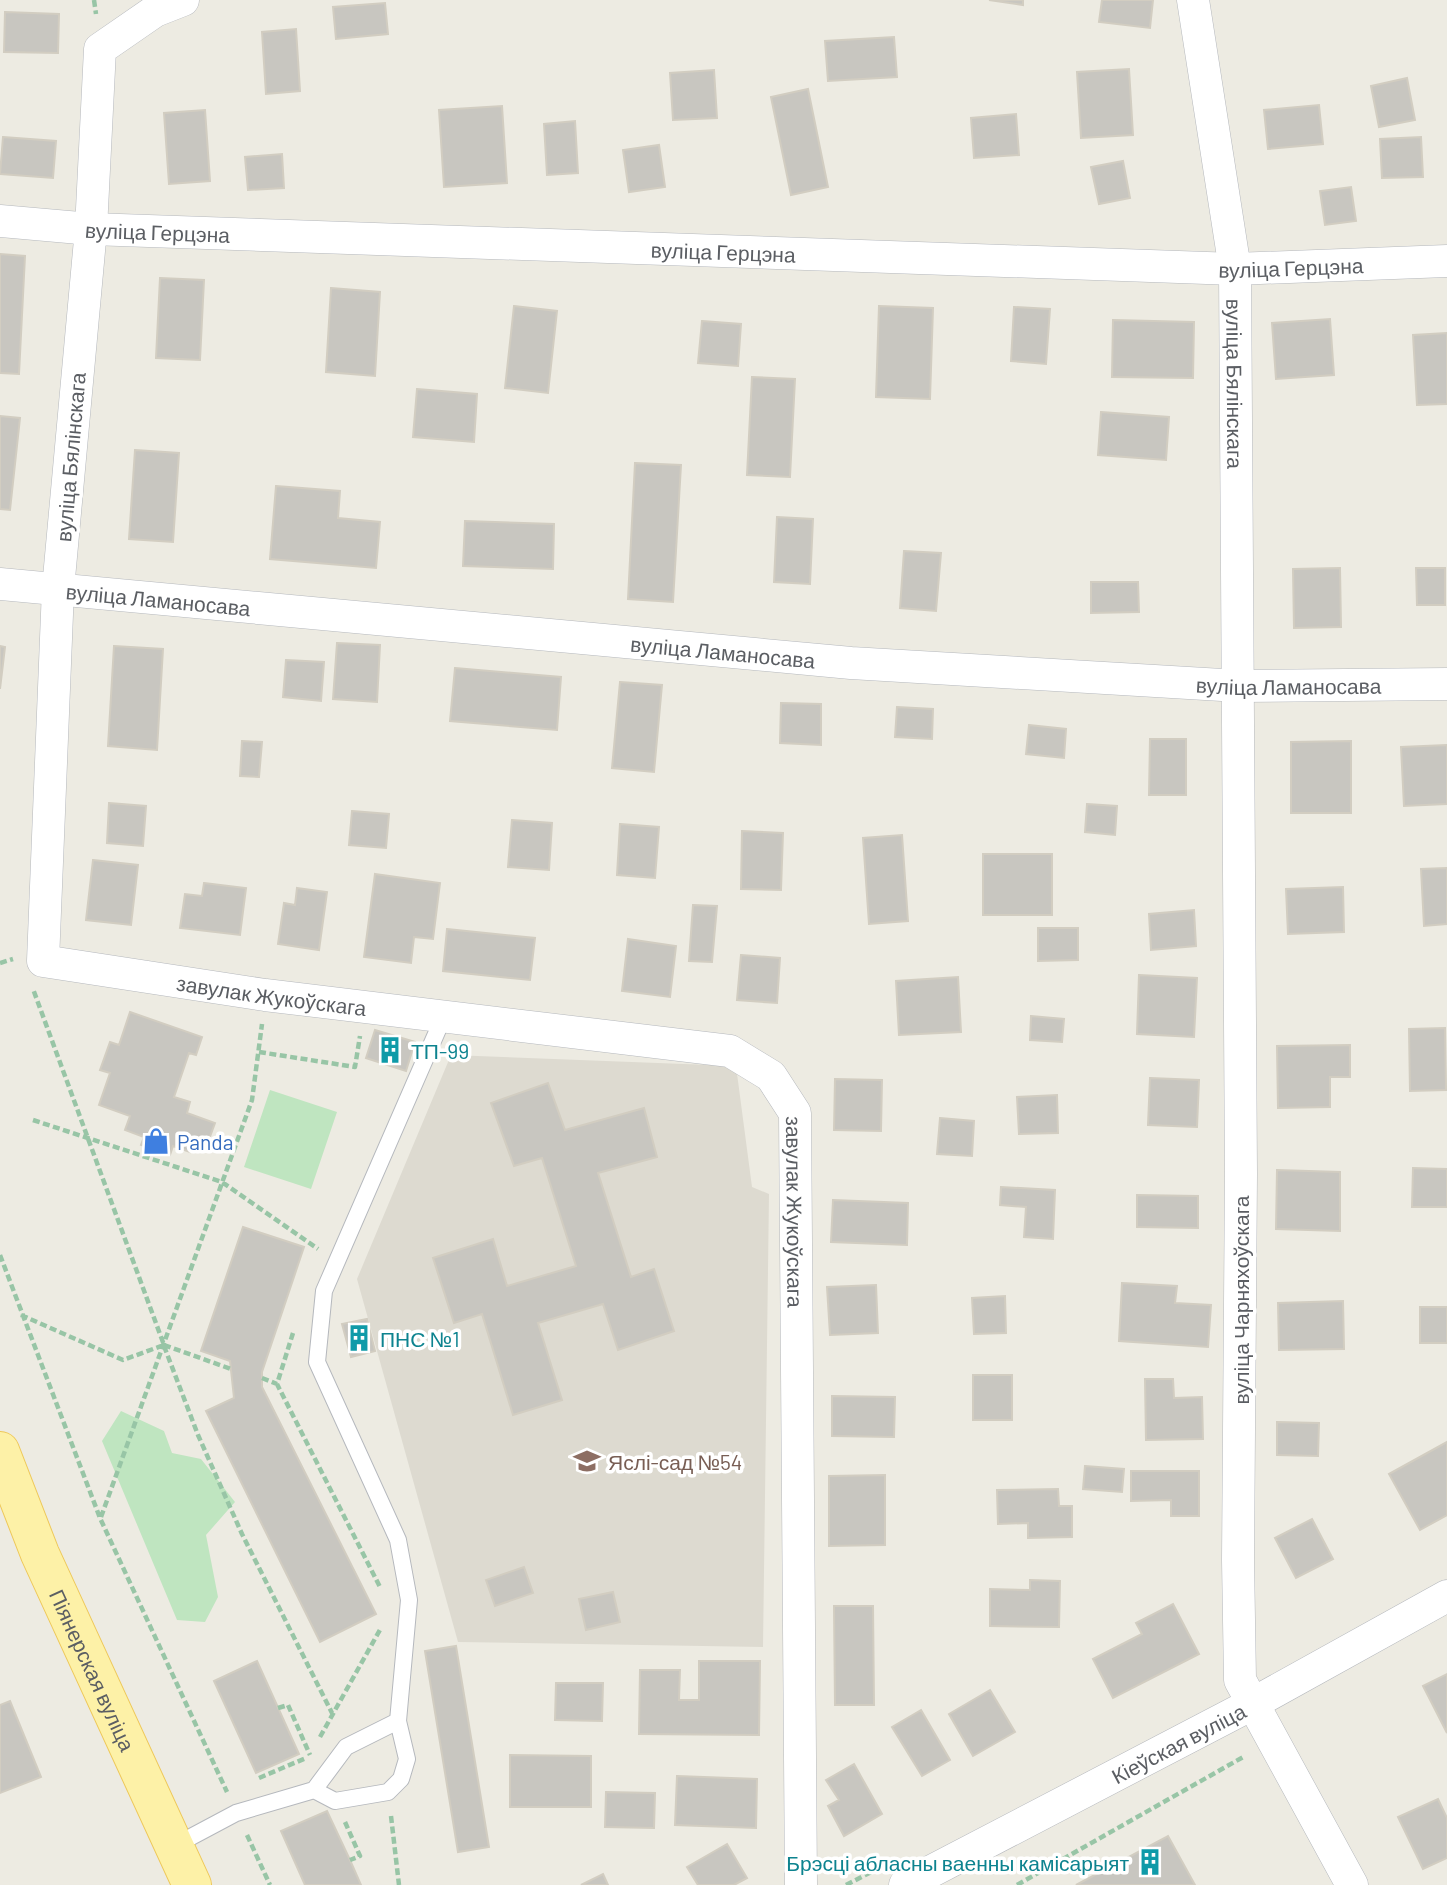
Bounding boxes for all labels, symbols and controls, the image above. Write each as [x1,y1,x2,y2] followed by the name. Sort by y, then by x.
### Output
[84,216,231,246] street label: вуліца Герцэна
[650,236,796,266] street label: вуліца Герцэна
[1218,252,1364,282] street label: вуліца Герцэна
[1223,299,1249,469] street label: вуліца Бялінскага
[50,371,90,543] street label: вуліца Бялінскага
[65,578,252,620] street label: вуліца Ламаносава
[629,630,817,672] street label: вуліца Ламаносава
[1195,671,1382,699] street label: вуліца Ламаносава
[175,969,368,1020] street label: завулак Жукоўскага
[375,1035,405,1065] building icon: ТП-99
[411,1038,469,1063] place label: ТП-99
[783,1116,809,1308] street label: завулак Жукоўскага
[141,1126,171,1156] shop icon: Panda
[177,1129,233,1154] place label: Panda
[1228,1195,1253,1405] street label: вуліца Чарняхоўскага
[344,1323,374,1353] building icon: ПНС №1
[380,1326,460,1351] place label: ПНС №1
[572,1446,602,1476] school or university icon: Яслі-сад №54
[608,1449,742,1474] place label: Яслі-сад №54
[45,1585,141,1755] street label: Піянерская вуліца
[1107,1697,1250,1788] street label: Кіеўская вуліца
[1135,1847,1165,1877] building icon: Брэсці абласны ваенны камісарыят
[786,1850,1129,1875] place label: Брэсці абласны ваенны камісарыят

